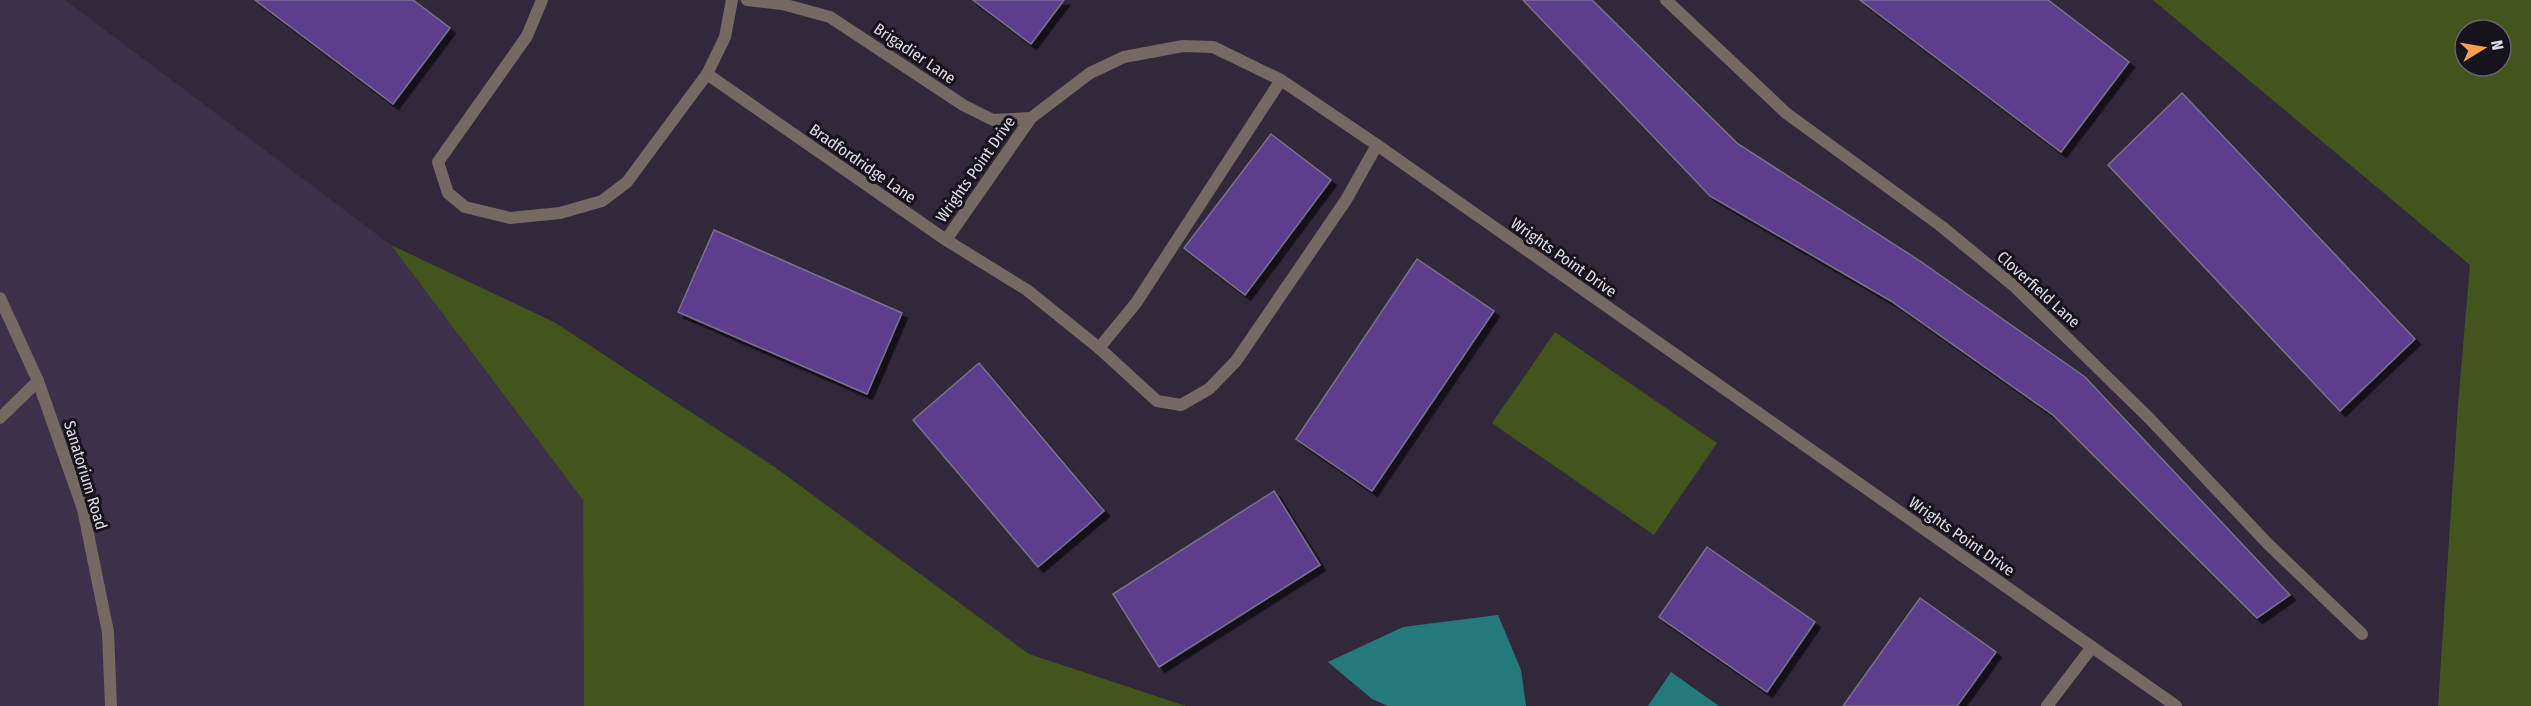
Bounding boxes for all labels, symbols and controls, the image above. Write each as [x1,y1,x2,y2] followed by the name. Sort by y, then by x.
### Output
[2453,18,2513,78] north arrow
[870,19,959,88] street label: Brigadier Lane
[2487,39,2507,52] text: N
[932,113,1019,226] street label: Wrights Point Drive
[806,120,920,207] street label: Bradfordridge Lane
[1507,214,1620,301] street label: Wrights Point Drive
[1993,247,2084,332] street label: Cloverfield Lane
[60,418,111,532] street label: Sanatorium Road
[1905,493,2018,580] street label: Wrights Point Drive

